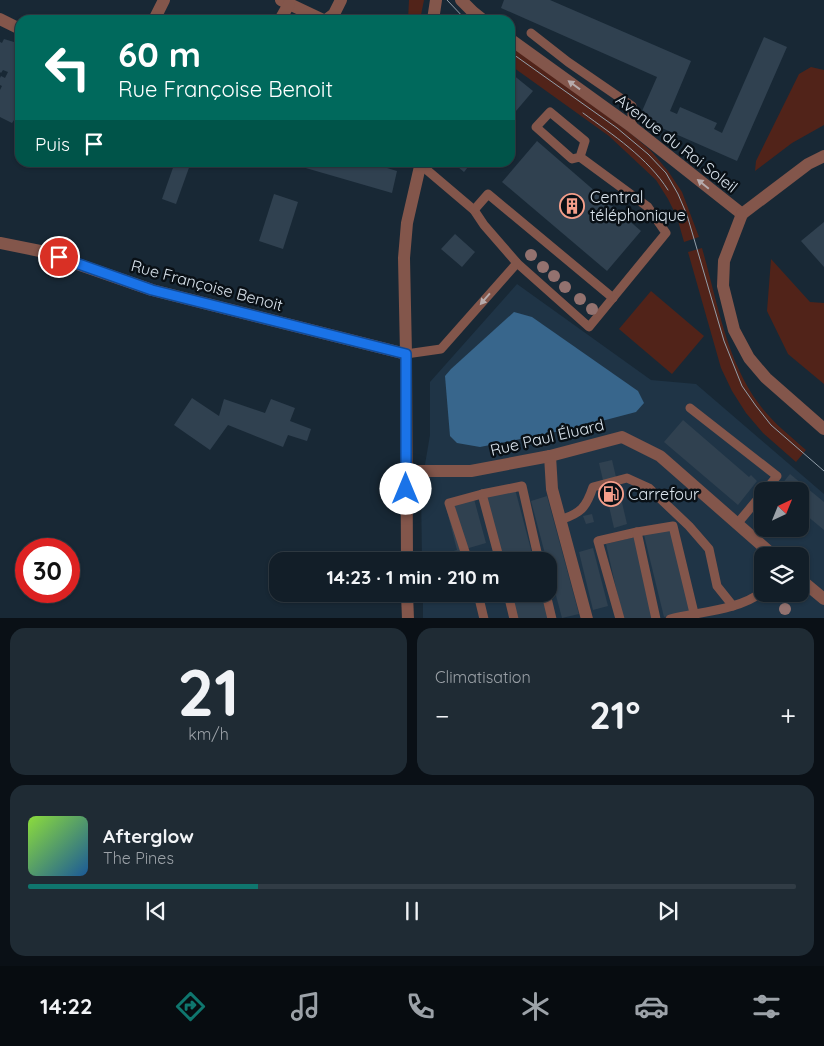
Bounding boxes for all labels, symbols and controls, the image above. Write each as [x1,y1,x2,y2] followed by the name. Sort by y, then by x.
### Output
[118,32,201,76] text: 60 m
[35,35,100,100] icon: left
[118,75,333,103] text: Rue Françoise Benoit
[568,80,581,91] one-way arrow
[612,89,742,197] street label: Avenue du Roi Soleil
[80,130,108,158] icon: arrive
[35,132,70,156] text: Puis
[697,179,710,189] one-way arrow
[590,187,686,225] place label: Central téléphonique
[559,193,585,219] building icon: Central téléphonique
[38,236,80,278] pin
[45,243,73,271] icon: arrive
[129,255,285,315] street label: Rue Françoise Benoit
[479,293,490,306] one-way arrow
[488,414,606,460] street label: Rue Paul Éluard
[379,462,431,514] position arrow
[598,481,624,507] fuel station icon: Carrefour
[754,482,809,538] north arrow
[754,482,809,602] map controls
[628,484,699,504] place label: Carrefour
[15,538,80,603] speed limit sign: 30
[754,547,809,602] button: layers
[326,565,500,589] text: 14:23 · 1 min · 210 m
[177,651,240,732] text: 21
[435,667,531,687] text: Climatisation
[589,691,641,739] text: 21°
[435,698,450,733] text: −
[780,698,796,733] text: +
[188,724,229,744] text: km/h
[103,824,194,848] text: Afterglow
[103,848,174,868] text: The Pines
[142,897,170,925] icon: previous
[398,897,426,925] icon: pause
[654,897,682,925] icon: next
[173,989,208,1024] icon: directions
[288,989,323,1024] icon: music
[403,989,438,1024] icon: phone
[518,989,553,1024] icon: climate
[634,989,669,1024] icon: car
[749,989,784,1024] icon: filters
[40,992,93,1020] text: 14:22

